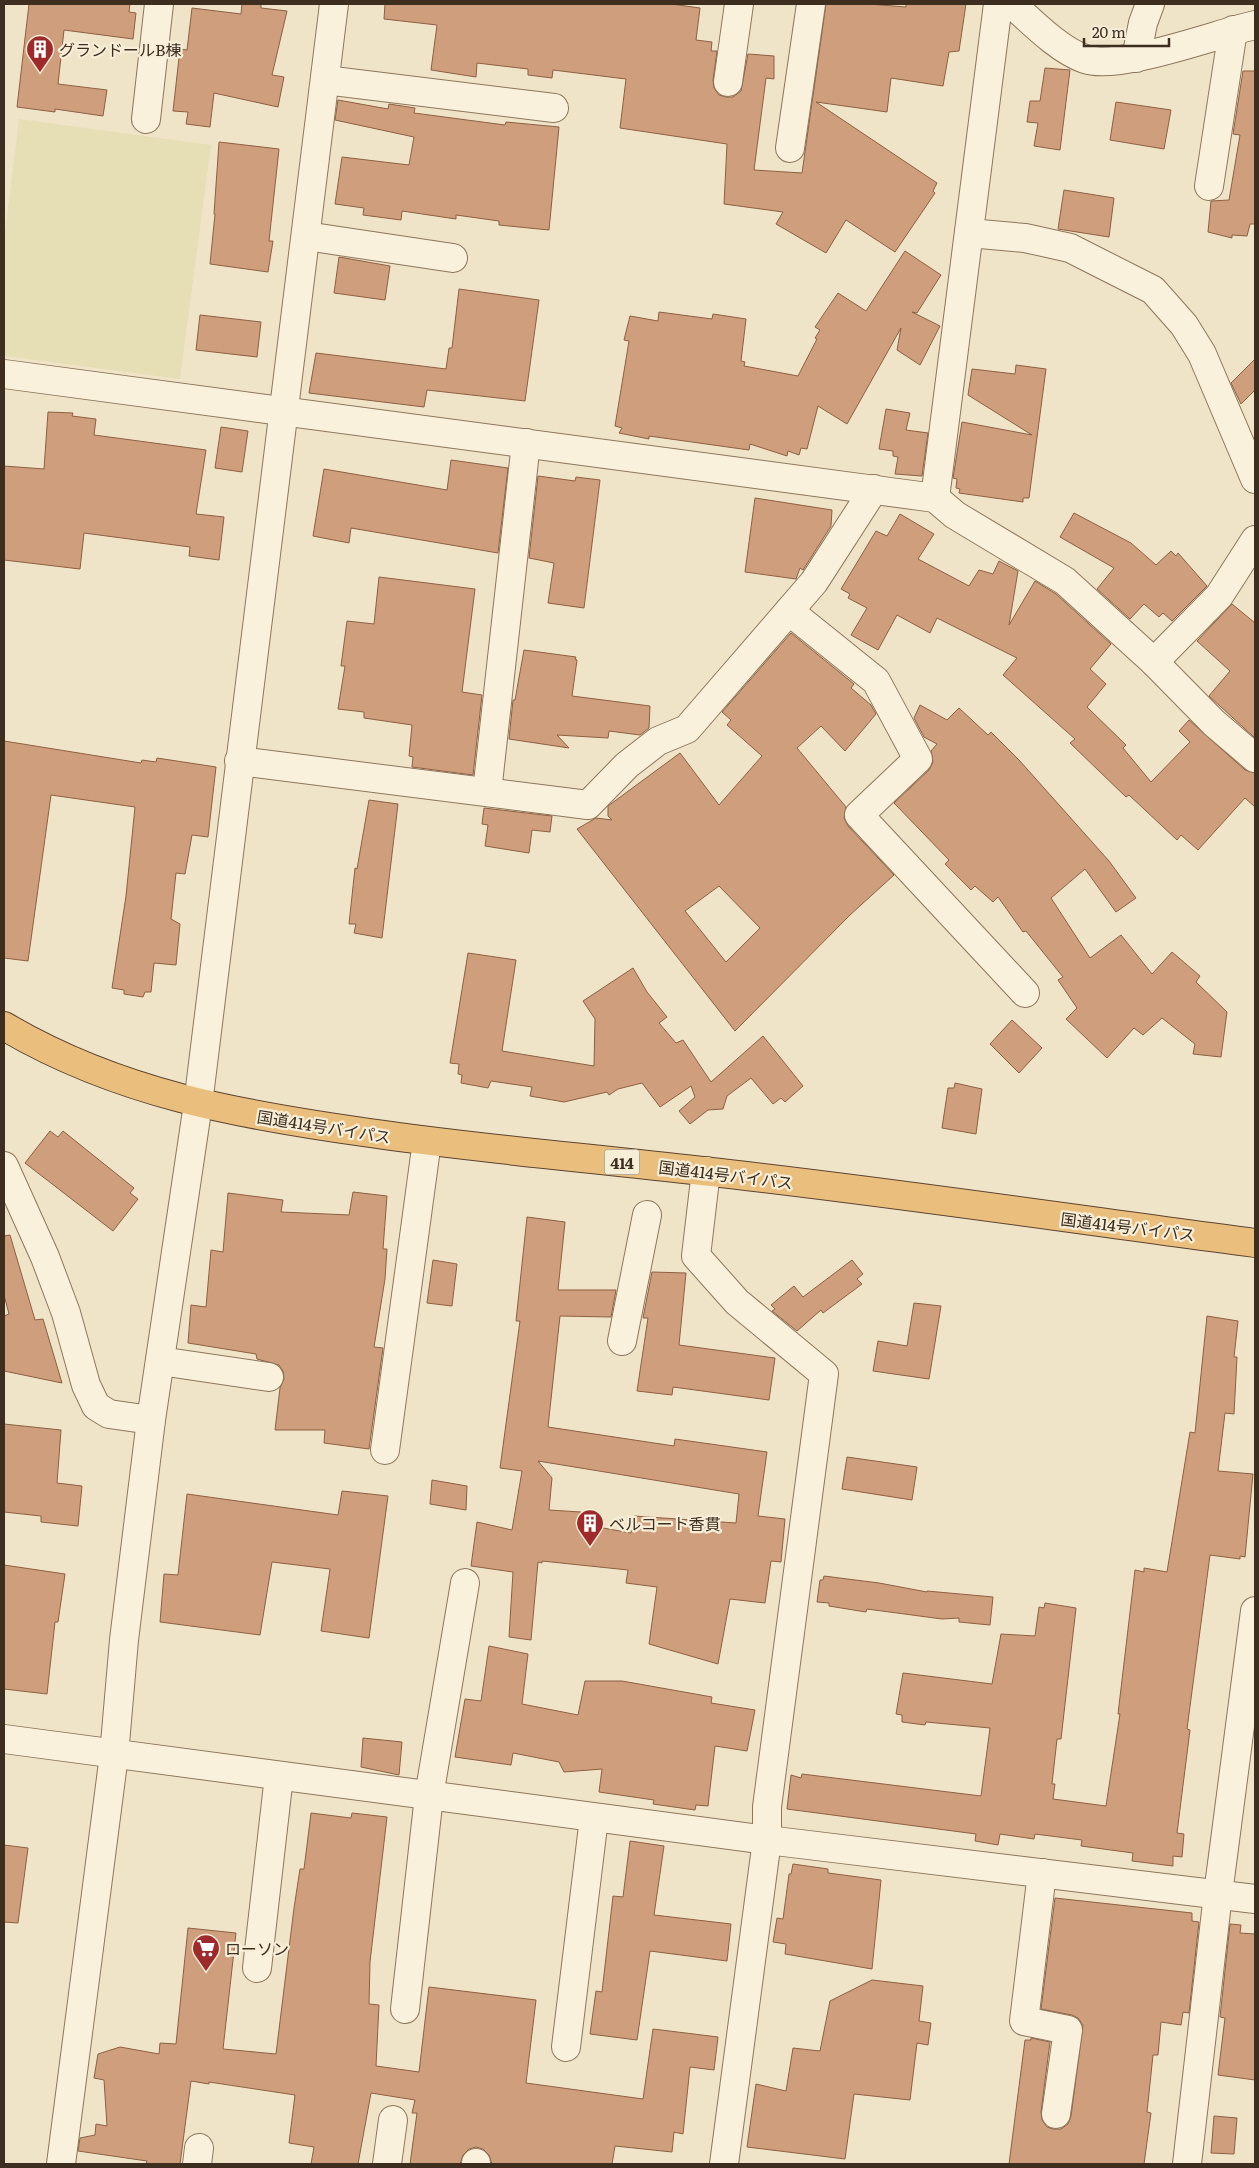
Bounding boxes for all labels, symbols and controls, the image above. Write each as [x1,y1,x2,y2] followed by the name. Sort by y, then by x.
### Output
[1084,15,1169,47] scale bar
[1092,20,1126,43] text: 20 m
[25,34,55,73] building icon: グランドールB棟
[59,37,182,61] place label: グランドールB棟
[255,1104,393,1148] street label: 国道414号バイパス
[604,1150,640,1174] road number: 414
[657,1154,795,1194] street label: 国道414号バイパス
[1059,1206,1197,1246] street label: 国道414号バイパス
[575,1508,605,1547] building icon: ベルコート香貫
[609,1511,721,1535] place label: ベルコート香貫
[191,1933,221,1972] supermarket icon: ローソン
[225,1936,289,1960] place label: ローソン

